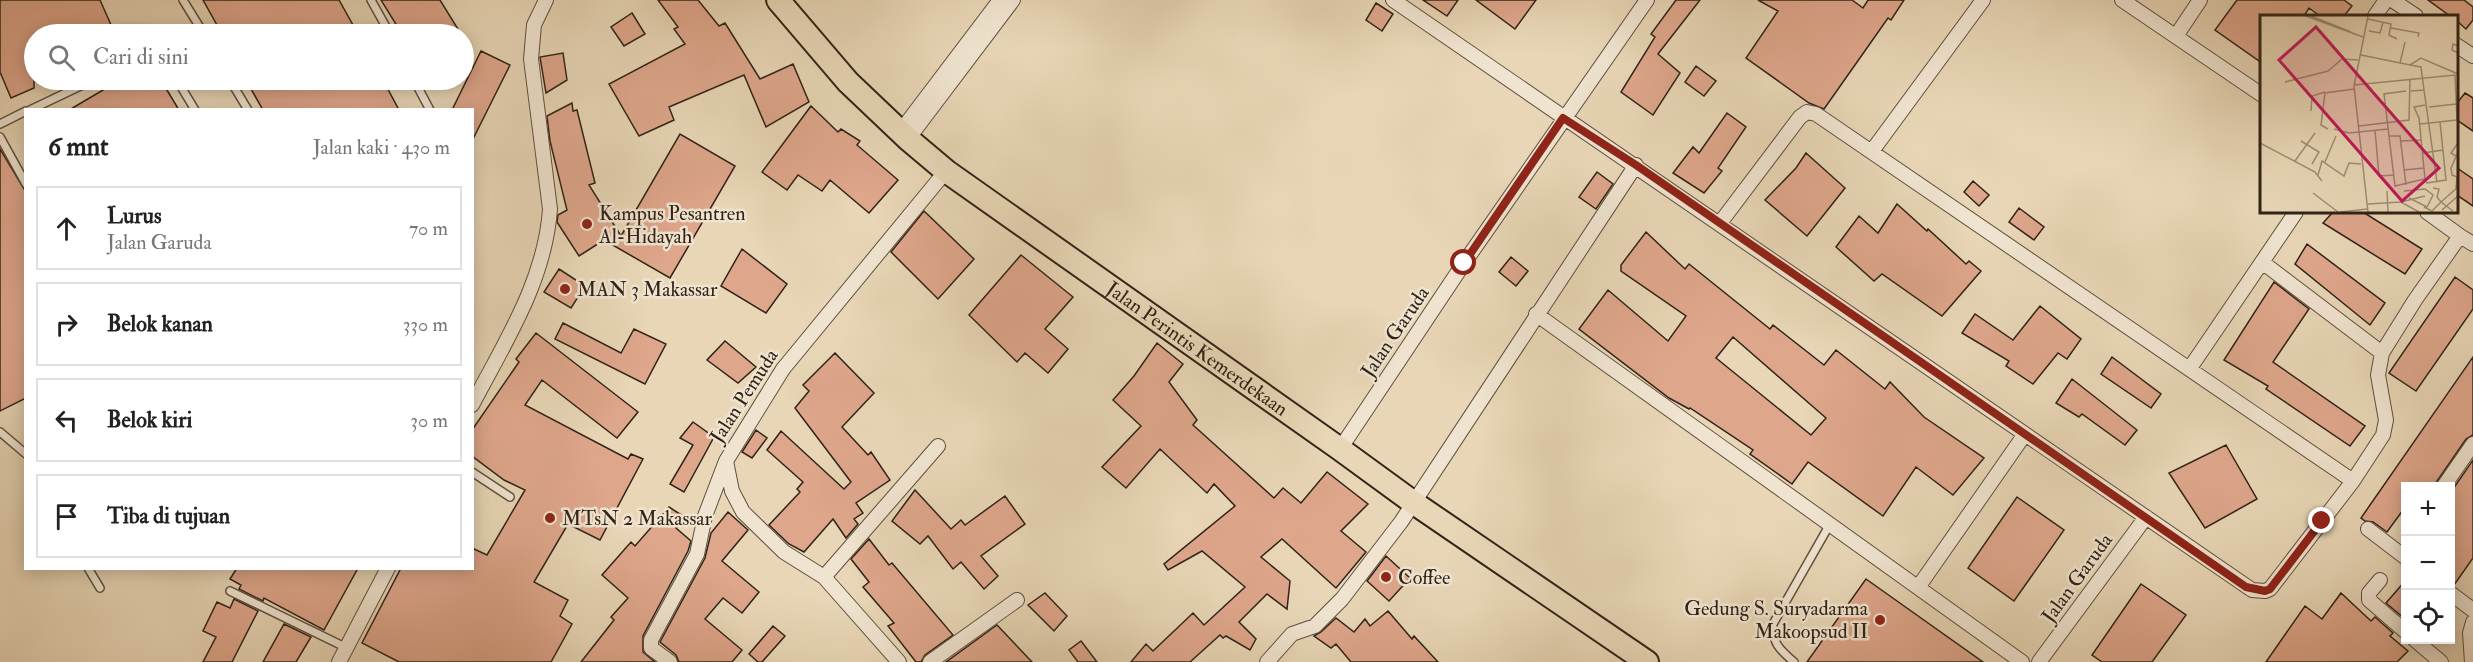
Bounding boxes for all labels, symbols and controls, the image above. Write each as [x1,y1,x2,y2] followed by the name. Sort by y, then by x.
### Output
[2260,15,2458,213] inset map
[24,24,474,90] search box
[45,41,78,74] icon: search
[93,43,189,71] text: Cari di sini
[48,131,108,163] text: 6 mnt
[313,135,450,160] text: Jalan kaki · 430 m
[598,201,745,249] place label: Kampus Pesantren Al-Hidayah
[107,202,161,230] text: Lurus
[50,212,83,245] icon: ahead
[409,216,448,241] text: 70 m
[580,217,594,231] marker: Kampus Pesantren Al-Hidayah
[107,230,212,255] text: Jalan Garuda
[1450,249,1476,275] route start
[1101,275,1293,421] street label: Jalan Perintis Kemerdekaan
[577,277,718,302] place label: MAN 3 Makassar
[1355,281,1435,383] street label: Jalan Garuda
[558,282,572,296] marker: MAN 3 Makassar
[50,308,83,341] icon: right
[107,310,213,338] text: Belok kanan
[403,312,448,337] text: 330 m
[704,344,784,449] street label: Jalan Pemuda
[50,404,83,437] icon: left
[107,406,192,434] text: Belok kiri
[410,408,448,433] text: 30 m
[2401,482,2455,644] map controls
[2401,482,2455,536] button: +
[50,500,83,533] icon: arrive
[107,502,230,530] text: Tiba di tujuan
[562,506,712,531] place label: MTsN 2 Makassar
[2308,507,2334,533] route end
[543,511,557,525] marker: MTsN 2 Makassar
[2036,528,2118,628] street label: Jalan Garuda
[2401,536,2455,590] button: −
[1398,565,1450,590] place label: Coffee
[1379,570,1393,584] marker: Coffee
[2401,590,2455,644] button: locate
[1684,596,1869,645] place label: Gedung S. Suryadarma Makoopsud II
[1873,613,1887,627] marker: Gedung S. Suryadarma Makoopsud II

